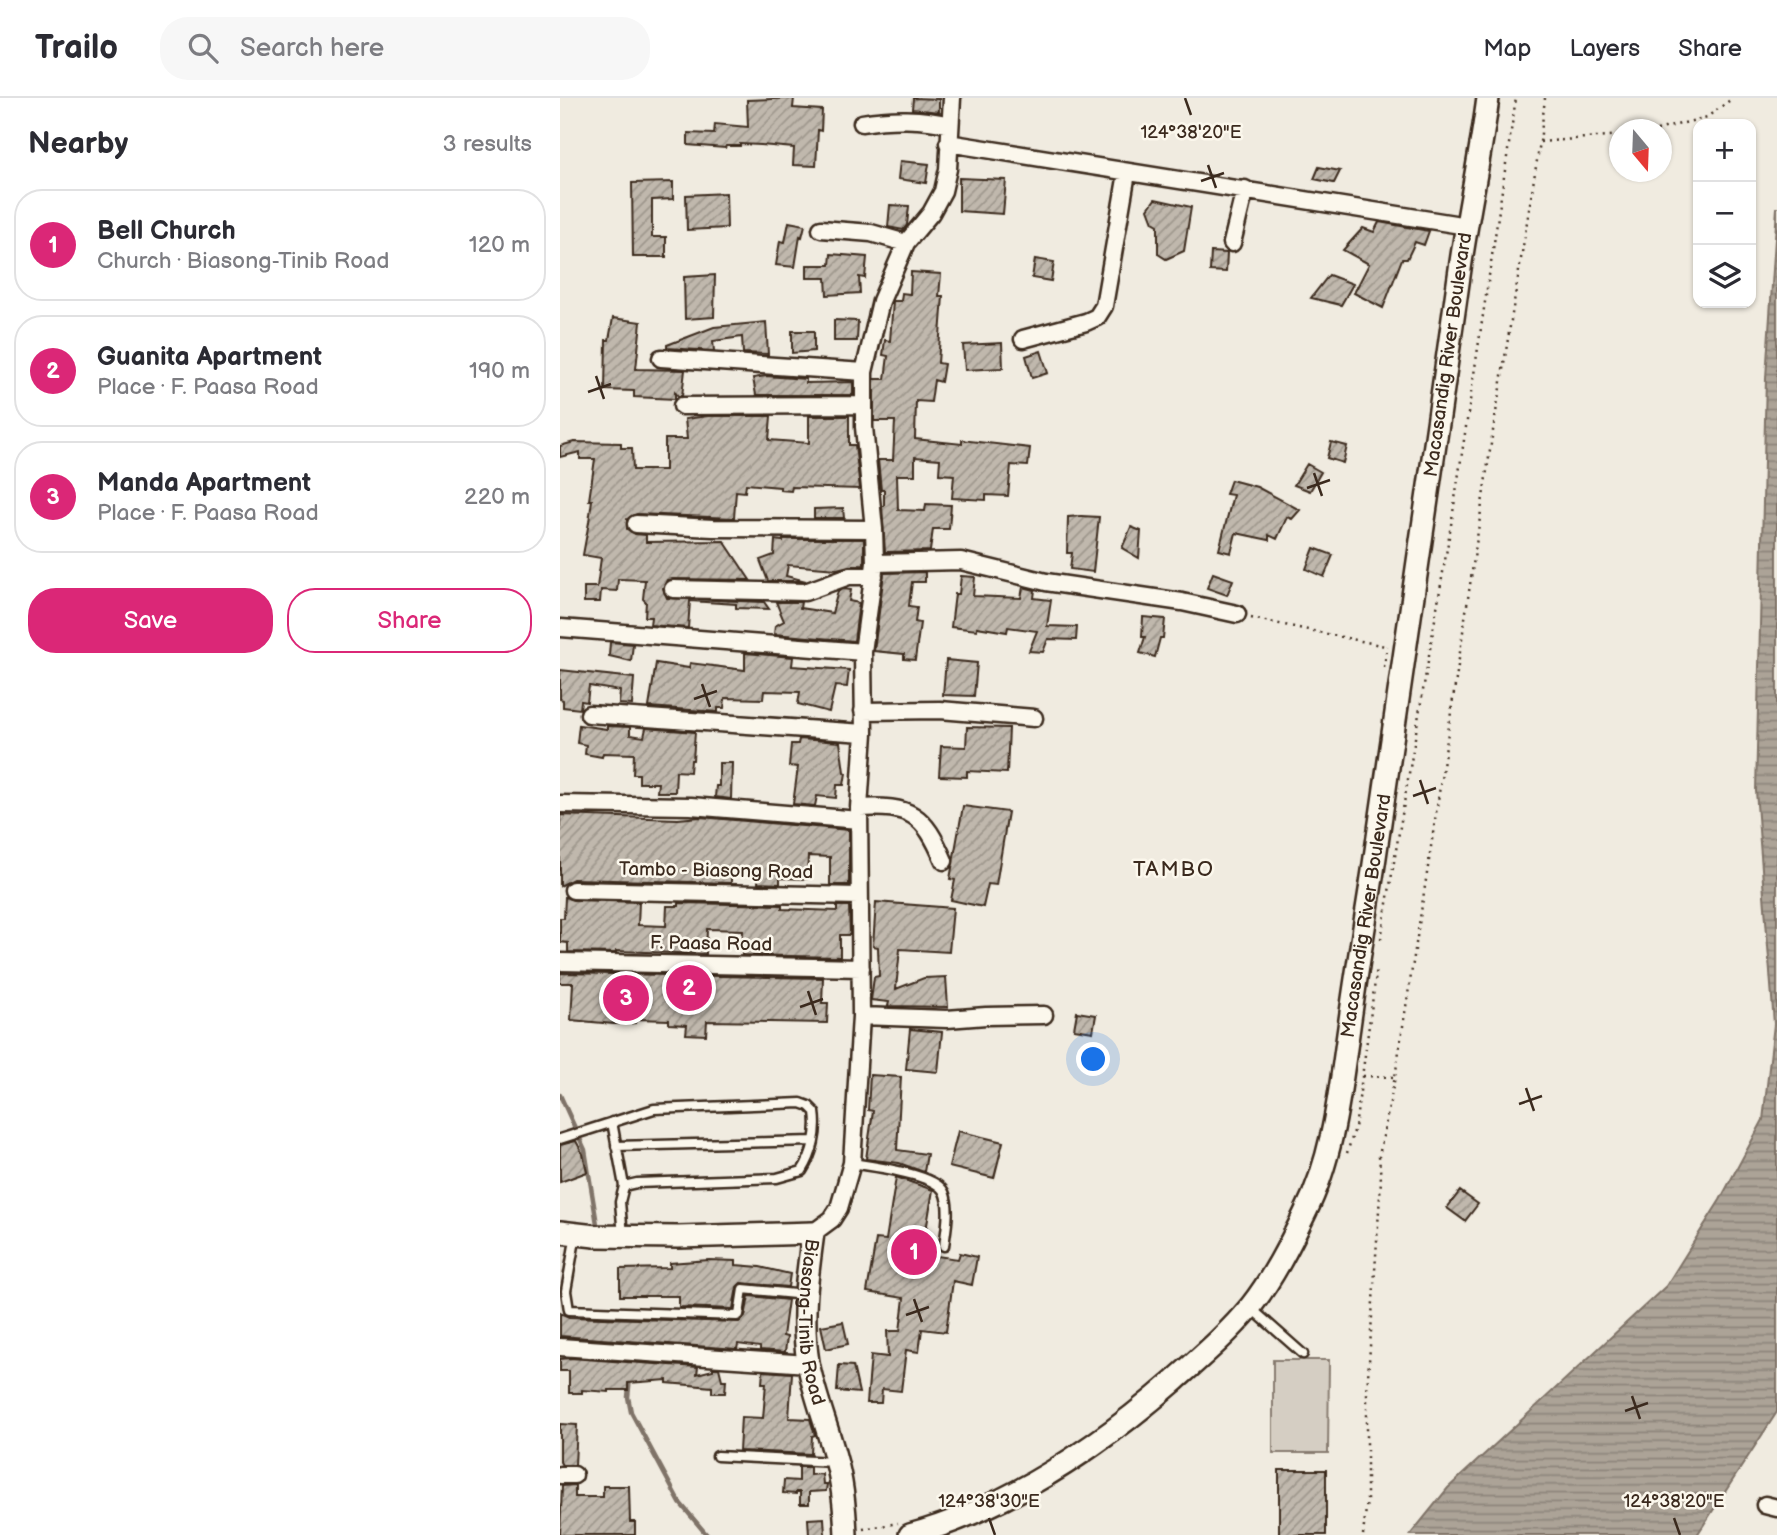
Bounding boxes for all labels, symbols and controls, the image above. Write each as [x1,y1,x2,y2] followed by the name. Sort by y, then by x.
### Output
[160,17,650,80] search box
[35,28,118,68] text: Trailo
[184,29,222,67] icon: search
[240,33,384,64] text: Search here
[1483,34,1531,63] text: Map
[1569,34,1640,63] text: Layers
[1678,34,1742,63] text: Share
[1609,119,1672,182] north arrow
[1693,119,1756,308] map controls
[1693,119,1756,182] button: +
[1140,122,1242,143] text: 124°38'20"E
[28,126,128,162] text: Nearby
[443,130,532,158] text: 3 results
[1693,182,1756,245] button: −
[97,216,236,247] text: Bell Church
[48,231,58,259] text: 1
[469,231,530,259] text: 120 m
[1419,231,1477,478] street label: Macasandig River Boulevard
[1693,245,1756,308] button: layers
[97,247,389,275] text: Church · Biasong-Tinib Road
[97,342,322,373] text: Guanita Apartment
[46,357,60,385] text: 2
[469,357,530,385] text: 190 m
[97,373,319,401] text: Place · F. Paasa Road
[97,468,311,499] text: Manda Apartment
[46,483,60,511] text: 3
[464,483,530,511] text: 220 m
[97,499,319,527] text: Place · F. Paasa Road
[28,588,273,653] button: Save
[287,588,532,653] button: Share
[1336,792,1396,1039] street label: Macasandig River Boulevard
[1133,857,1215,882] district label: TAMBO
[619,858,813,884] street label: Tambo - Biasong Road
[650,931,772,957] street label: F. Paasa Road
[666,962,712,1014] pin: 2
[603,972,649,1024] pin: 3
[1076,1042,1110,1076] your location
[891,1226,937,1278] pin: 1
[793,1237,830,1408] street label: Biasong-Tinib Road
[938,1491,1040,1512] text: 124°38'30"E
[1623,1491,1725,1512] text: 124°38'20"E

